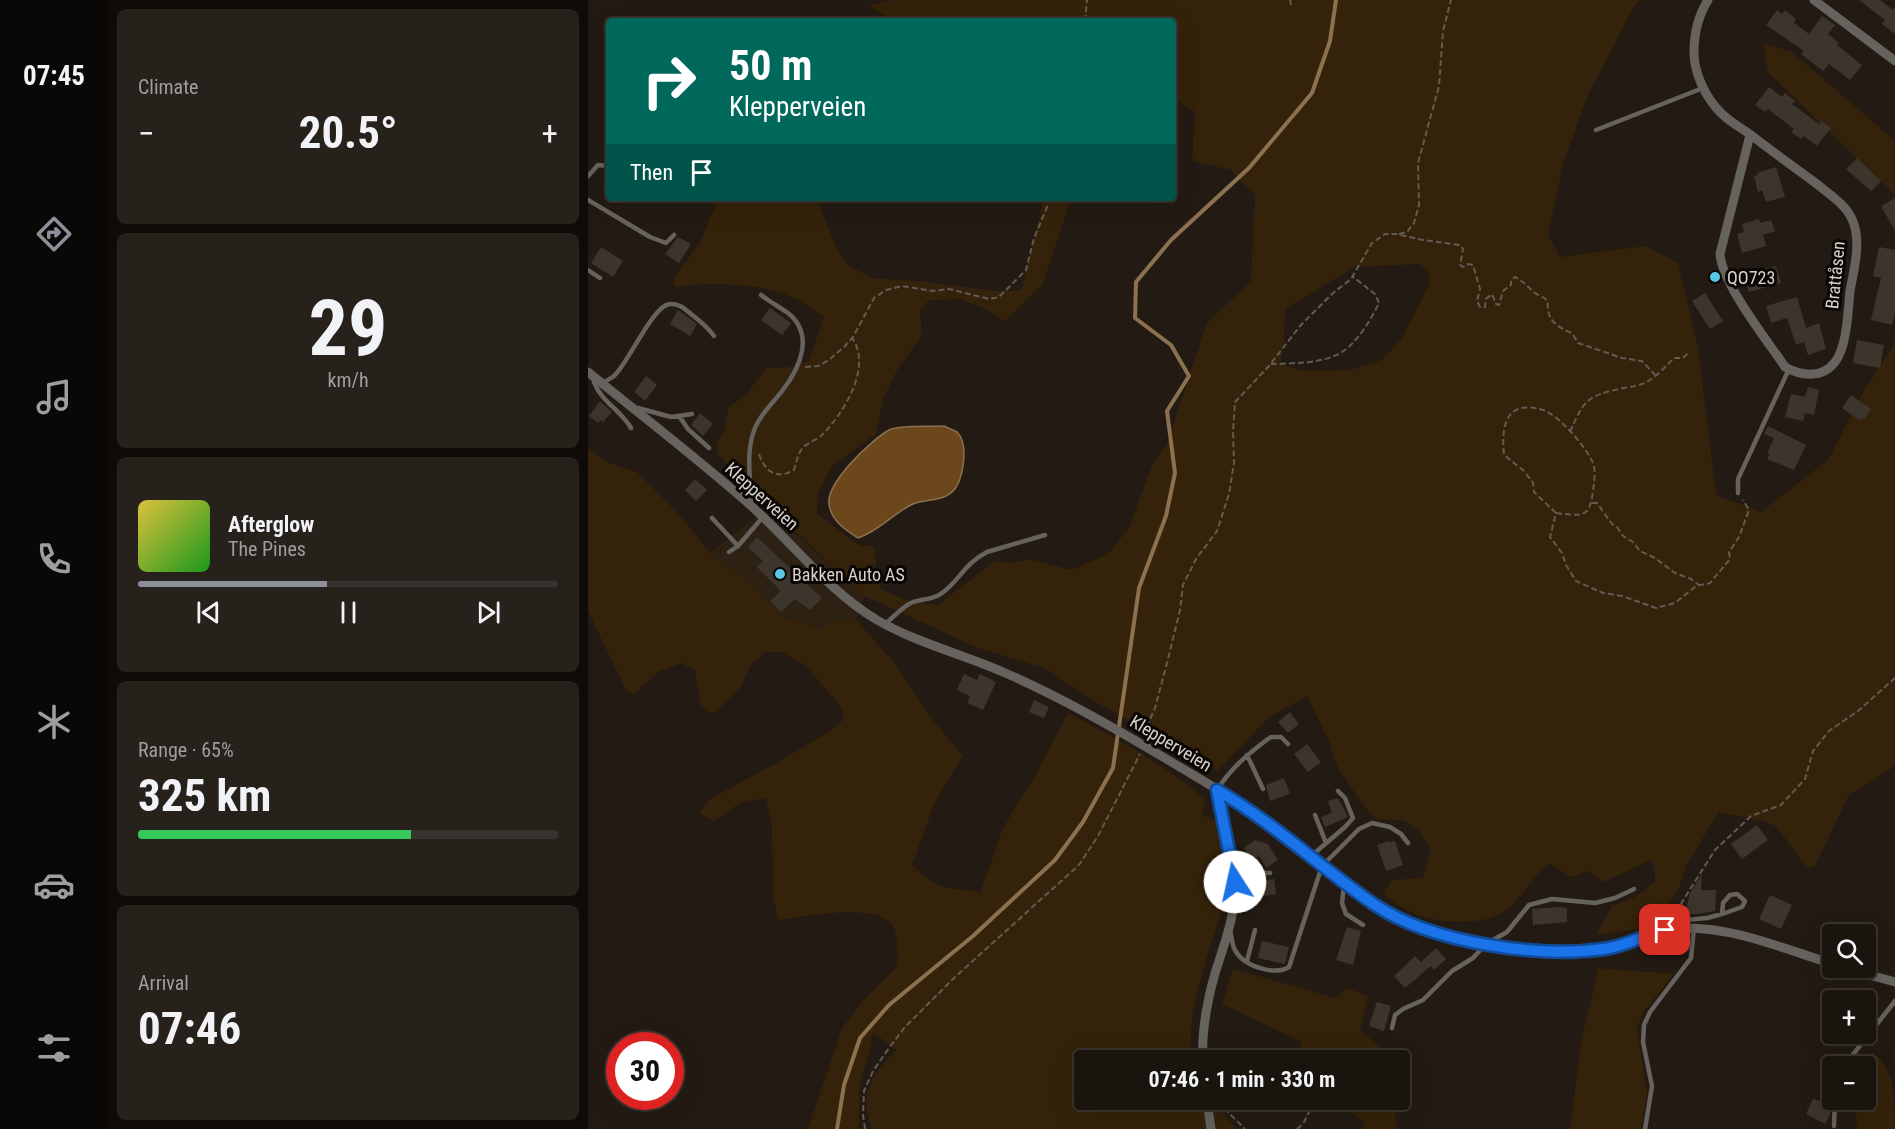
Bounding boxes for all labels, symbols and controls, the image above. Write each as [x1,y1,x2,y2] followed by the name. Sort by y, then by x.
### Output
[729,41,812,90] text: 50 m
[630,42,708,120] icon: right
[23,60,85,92] text: 07:45
[138,75,198,99] text: Climate
[729,91,866,123] text: Klepperveien
[299,106,397,159] text: 20.5°
[138,114,155,153] text: −
[542,114,558,153] text: +
[685,156,718,189] icon: arrive
[630,160,673,185] text: Then
[33,213,75,255] icon: directions
[1821,240,1849,310] street label: Brattåsen
[1727,267,1775,288] place label: QO723
[1708,270,1722,284] marker: QO723
[309,283,387,374] text: 29
[327,368,369,392] text: km/h
[33,376,75,418] icon: music
[721,458,803,534] street label: Klepperveien
[228,512,314,537] text: Afterglow
[228,537,306,561] text: The Pines
[33,538,75,580] icon: phone
[792,564,905,585] place label: Bakken Auto AS
[773,567,787,581] marker: Bakken Auto AS
[192,596,225,629] icon: previous
[332,596,365,629] icon: pause
[472,596,505,629] icon: next
[33,701,75,743] icon: climate
[1126,710,1216,776] street label: Klepperveien
[138,738,234,762] text: Range · 65%
[138,769,271,822] text: 325 km
[1203,850,1267,914] position arrow
[33,864,75,906] icon: car
[1639,904,1690,955] pin
[1648,913,1681,946] icon: arrive
[1822,924,1876,1110] map controls
[1822,924,1876,978] button: search
[138,971,189,995] text: Arrival
[1822,990,1876,1044] button: +
[138,1002,241,1055] text: 07:46
[33,1027,75,1069] icon: filters
[606,1032,684,1110] speed limit sign: 30
[1822,1056,1876,1110] button: −
[1149,1067,1335,1092] text: 07:46 · 1 min · 330 m

